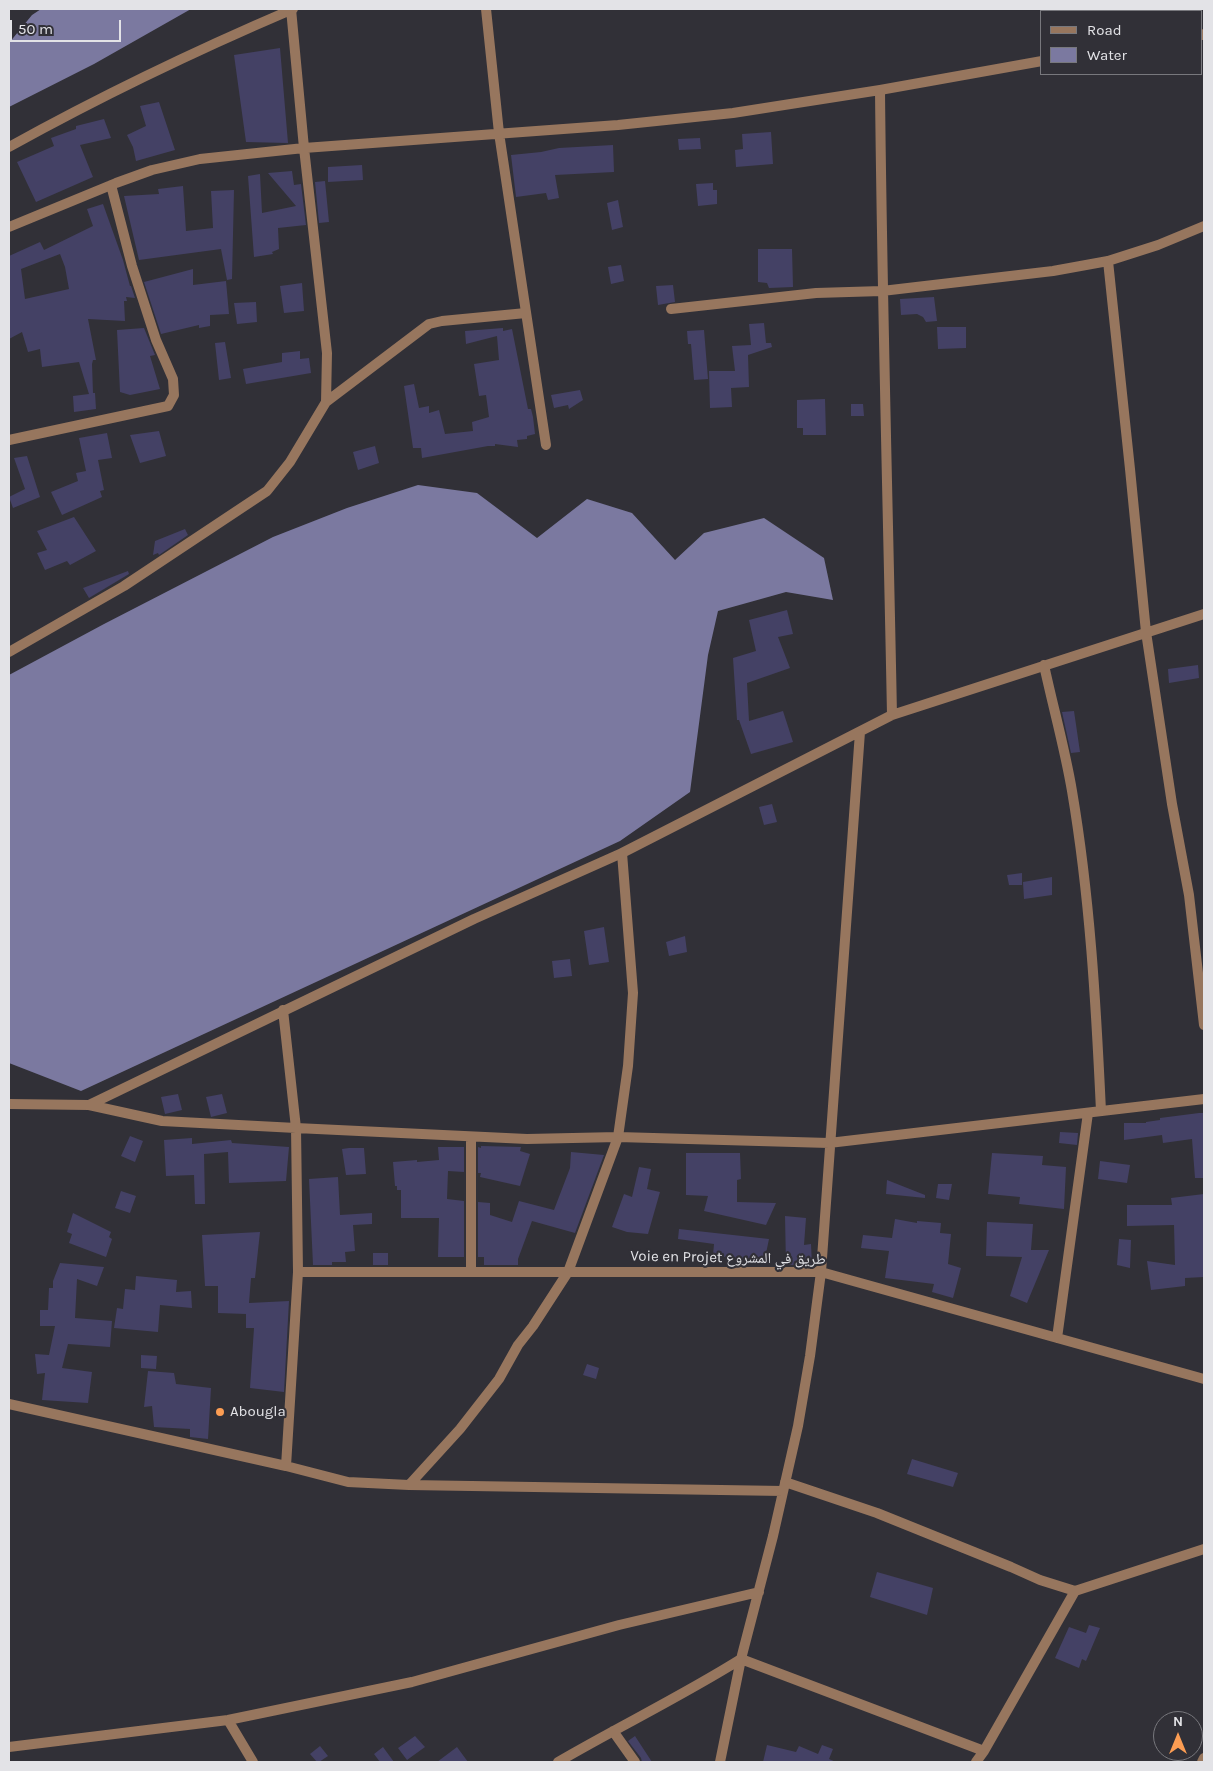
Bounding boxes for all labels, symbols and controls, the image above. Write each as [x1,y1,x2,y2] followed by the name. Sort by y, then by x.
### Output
[12,10,124,42] scale bar
[1040,10,1203,75] legend
[18,20,53,38] text: 50 m
[1087,21,1122,39] text: Road
[1087,46,1127,64] text: Water
[630,1247,826,1269] street label: Voie en Projet طريق في المشروع
[230,1403,286,1421] place label: Abougla
[214,1406,226,1418] marker: Abougla
[1153,1711,1203,1761] north arrow
[1173,1713,1183,1730] text: N

